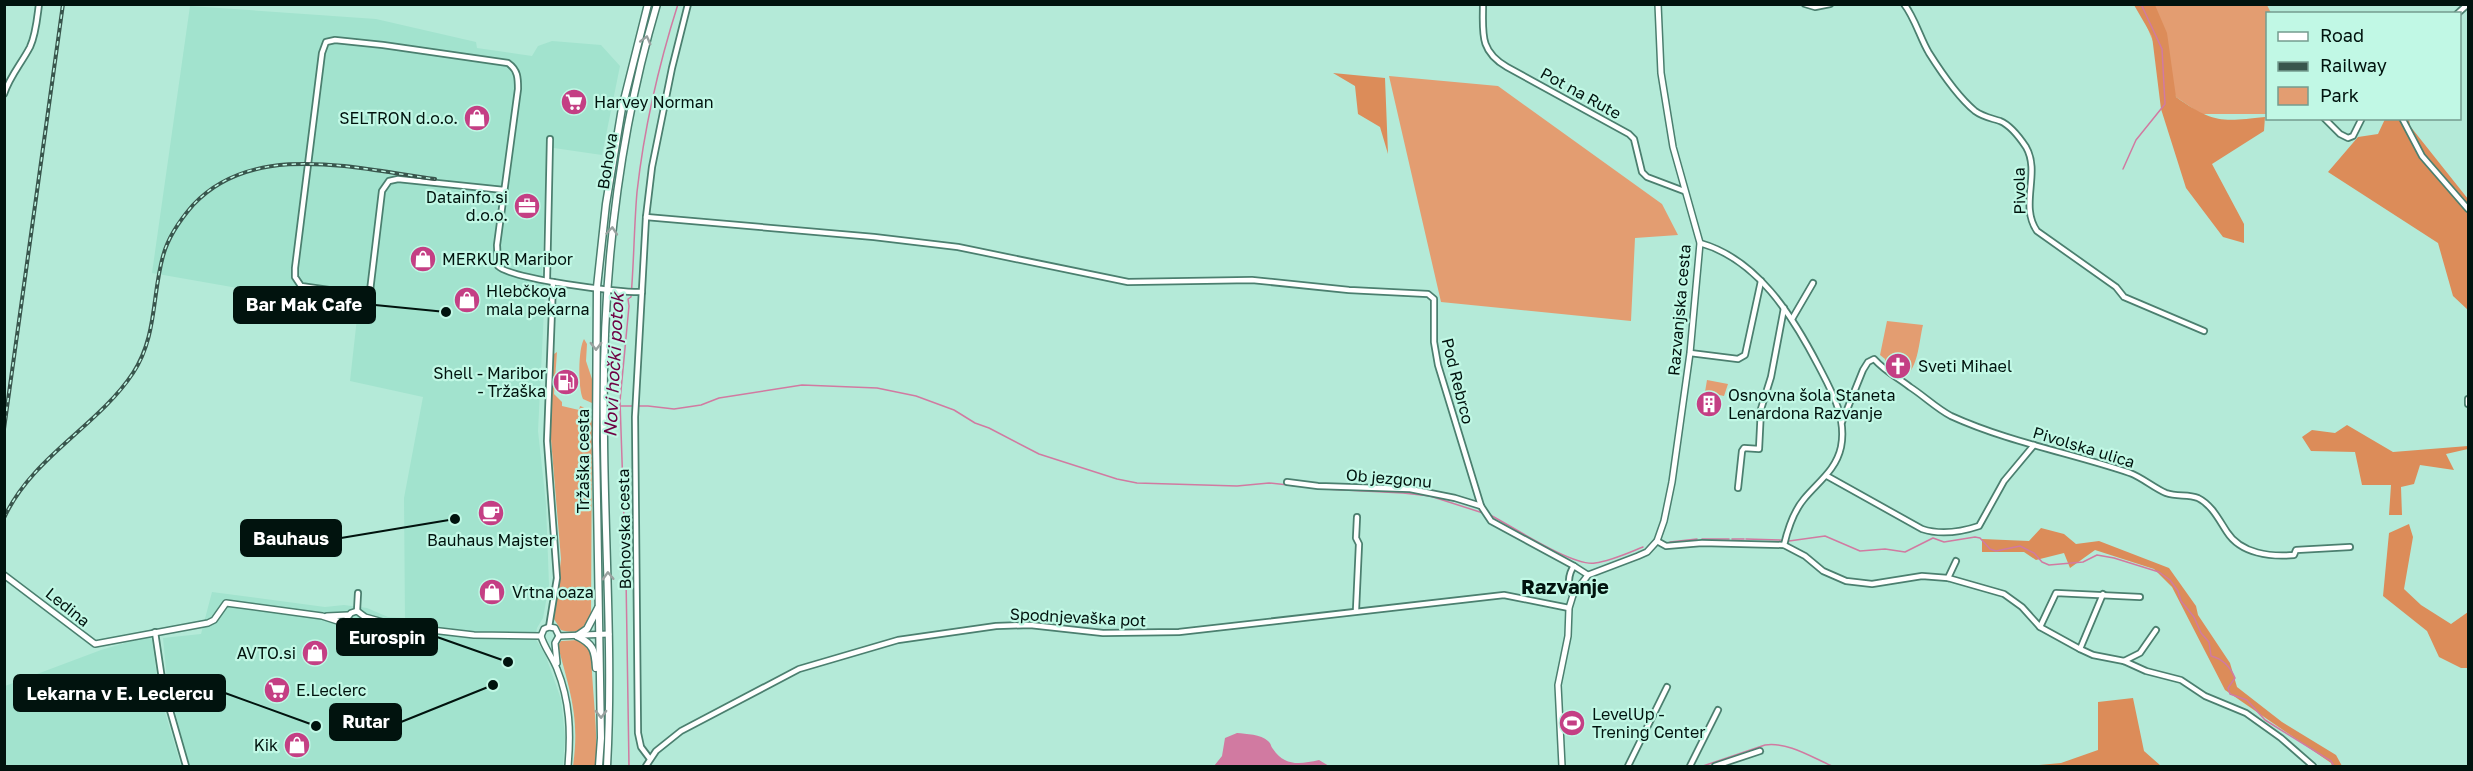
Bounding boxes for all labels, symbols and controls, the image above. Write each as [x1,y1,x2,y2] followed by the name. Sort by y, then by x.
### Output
[2266,12,2461,120] legend
[2320,24,2364,46] text: Road
[639,35,652,45] one-way arrow
[2320,54,2387,76] text: Railway
[1537,63,1625,123] street label: Pot na Rute
[2320,84,2359,106] text: Park
[559,87,589,117] supermarket icon: Harvey Norman
[594,92,714,112] place label: Harvey Norman
[462,103,492,133] shop icon: SELTRON d.o.o.
[339,108,458,128] place label: SELTRON d.o.o.
[593,131,621,191] street label: Bohova
[2009,167,2029,215] street label: Pivola
[426,187,508,225] place label: Datainfo.si d.o.o.
[512,191,542,221] office icon: Datainfo.si d.o.o.
[605,227,618,236] one-way arrow
[1663,243,1695,377] street label: Razvanjska cesta
[408,244,438,274] shop icon: MERKUR Maribor
[442,249,573,269] place label: MERKUR Maribor
[486,281,590,319] place label: Hlebčkova mala pekarna
[452,285,482,315] shop icon: Hlebčkova mala pekarna
[234,287,375,323] callout: Bar Mak Cafe
[598,290,628,438] water label: Novi hočki potok
[246,293,363,315] text: Bar Mak Cafe
[1438,336,1478,426] street label: Pod Rebrco
[590,341,602,350] one-way arrow
[1883,351,1913,381] church icon: Sveti Mihael
[1918,356,2012,376] place label: Sveti Mihael
[433,363,546,401] place label: Shell - Maribor - Tržaška
[551,367,581,397] fuel station icon: Shell - Maribor - Tržaška
[1728,385,1895,423] place label: Osnovna šola Staneta Lenardona Razvanje
[1694,389,1724,419] building icon: Osnovna šola Staneta Lenardona Razvanje
[573,409,593,513] street label: Tržaška cesta
[2031,422,2137,472] street label: Pivolska ulica
[1345,464,1433,492] street label: Ob jezgonu
[613,468,635,590] street label: Bohovska cesta
[476,498,506,528] cafe icon: Bauhaus Majster
[241,520,341,556] callout: Bauhaus
[253,527,329,549] text: Bauhaus
[427,530,555,550] place label: Bauhaus Majster
[601,571,614,580] one-way arrow
[1521,574,1609,598] district label: Razvanje
[477,577,507,607] shop icon: Vrtna oaza
[512,582,594,602] place label: Vrtna oaza
[42,583,94,631] street label: Ledina
[1009,603,1147,631] street label: Spodnjevaška pot
[337,619,437,655] callout: Eurospin
[349,626,425,648] text: Eurospin
[300,638,330,668] shop icon: AVTO.si
[237,643,296,663] place label: AVTO.si
[14,675,225,711] callout: Lekarna v E. Leclercu
[262,675,292,705] supermarket icon: E.Leclerc
[296,680,367,700] place label: E.Leclerc
[27,682,213,704] text: Lekarna v E. Leclercu
[330,704,401,740] callout: Rutar
[1592,704,1705,742] place label: LevelUp - Trening Center
[1557,708,1587,738] sports icon: LevelUp - Trening Center
[342,710,390,732] text: Rutar
[595,710,607,719] one-way arrow
[282,730,312,760] shop icon: Kik
[254,735,278,755] place label: Kik

